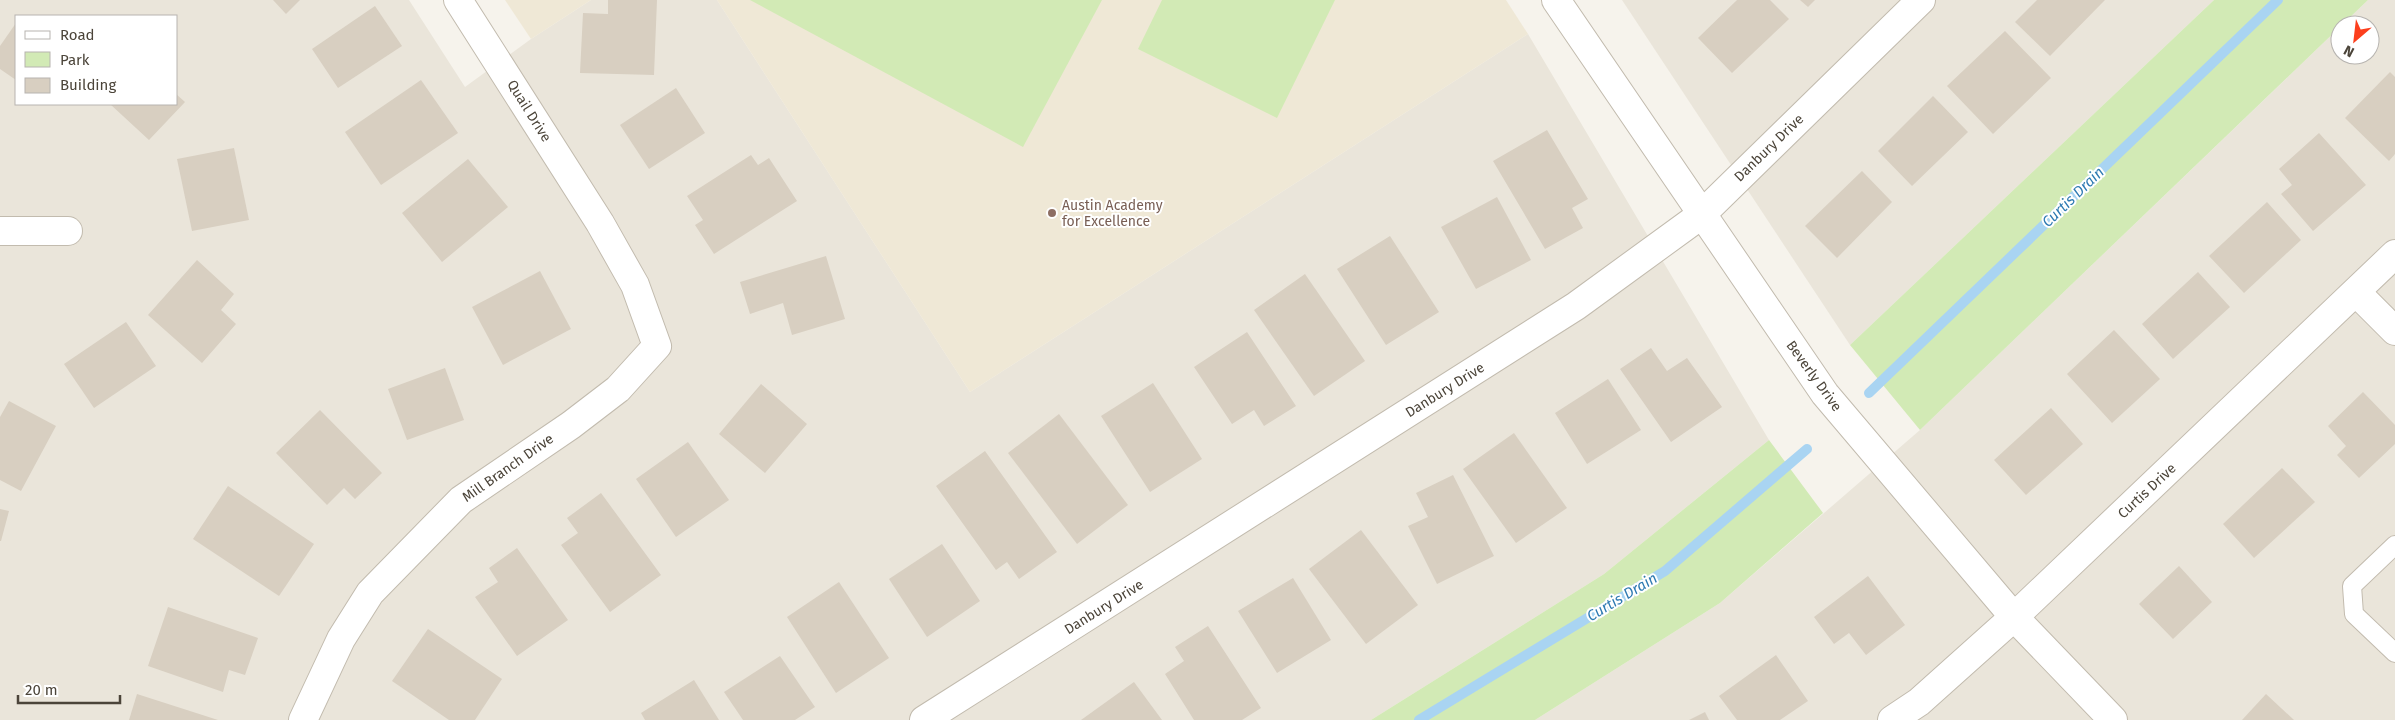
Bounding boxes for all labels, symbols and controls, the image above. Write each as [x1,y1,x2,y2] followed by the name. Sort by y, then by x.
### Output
[15,15,178,105] legend
[2330,15,2380,65] north arrow
[60,26,95,44] text: Road
[2341,41,2357,61] text: N
[60,51,90,69] text: Park
[60,76,116,94] text: Building
[503,77,555,145] street label: Quail Drive
[1731,111,1807,185] street label: Danbury Drive
[2038,163,2108,231] water label: Curtis Drain
[1062,197,1163,230] place label: Austin Academy for Excellence
[1046,207,1058,219] marker: Austin Academy for Excellence
[1783,337,1845,415] street label: Beverly Drive
[1402,359,1488,421] street label: Danbury Drive
[459,430,557,506] street label: Mill Branch Drive
[2114,460,2180,522] street label: Curtis Drive
[1583,569,1661,625] water label: Curtis Drain
[1061,576,1147,638] street label: Danbury Drive
[18,672,120,704] scale bar
[25,681,58,699] text: 20 m

